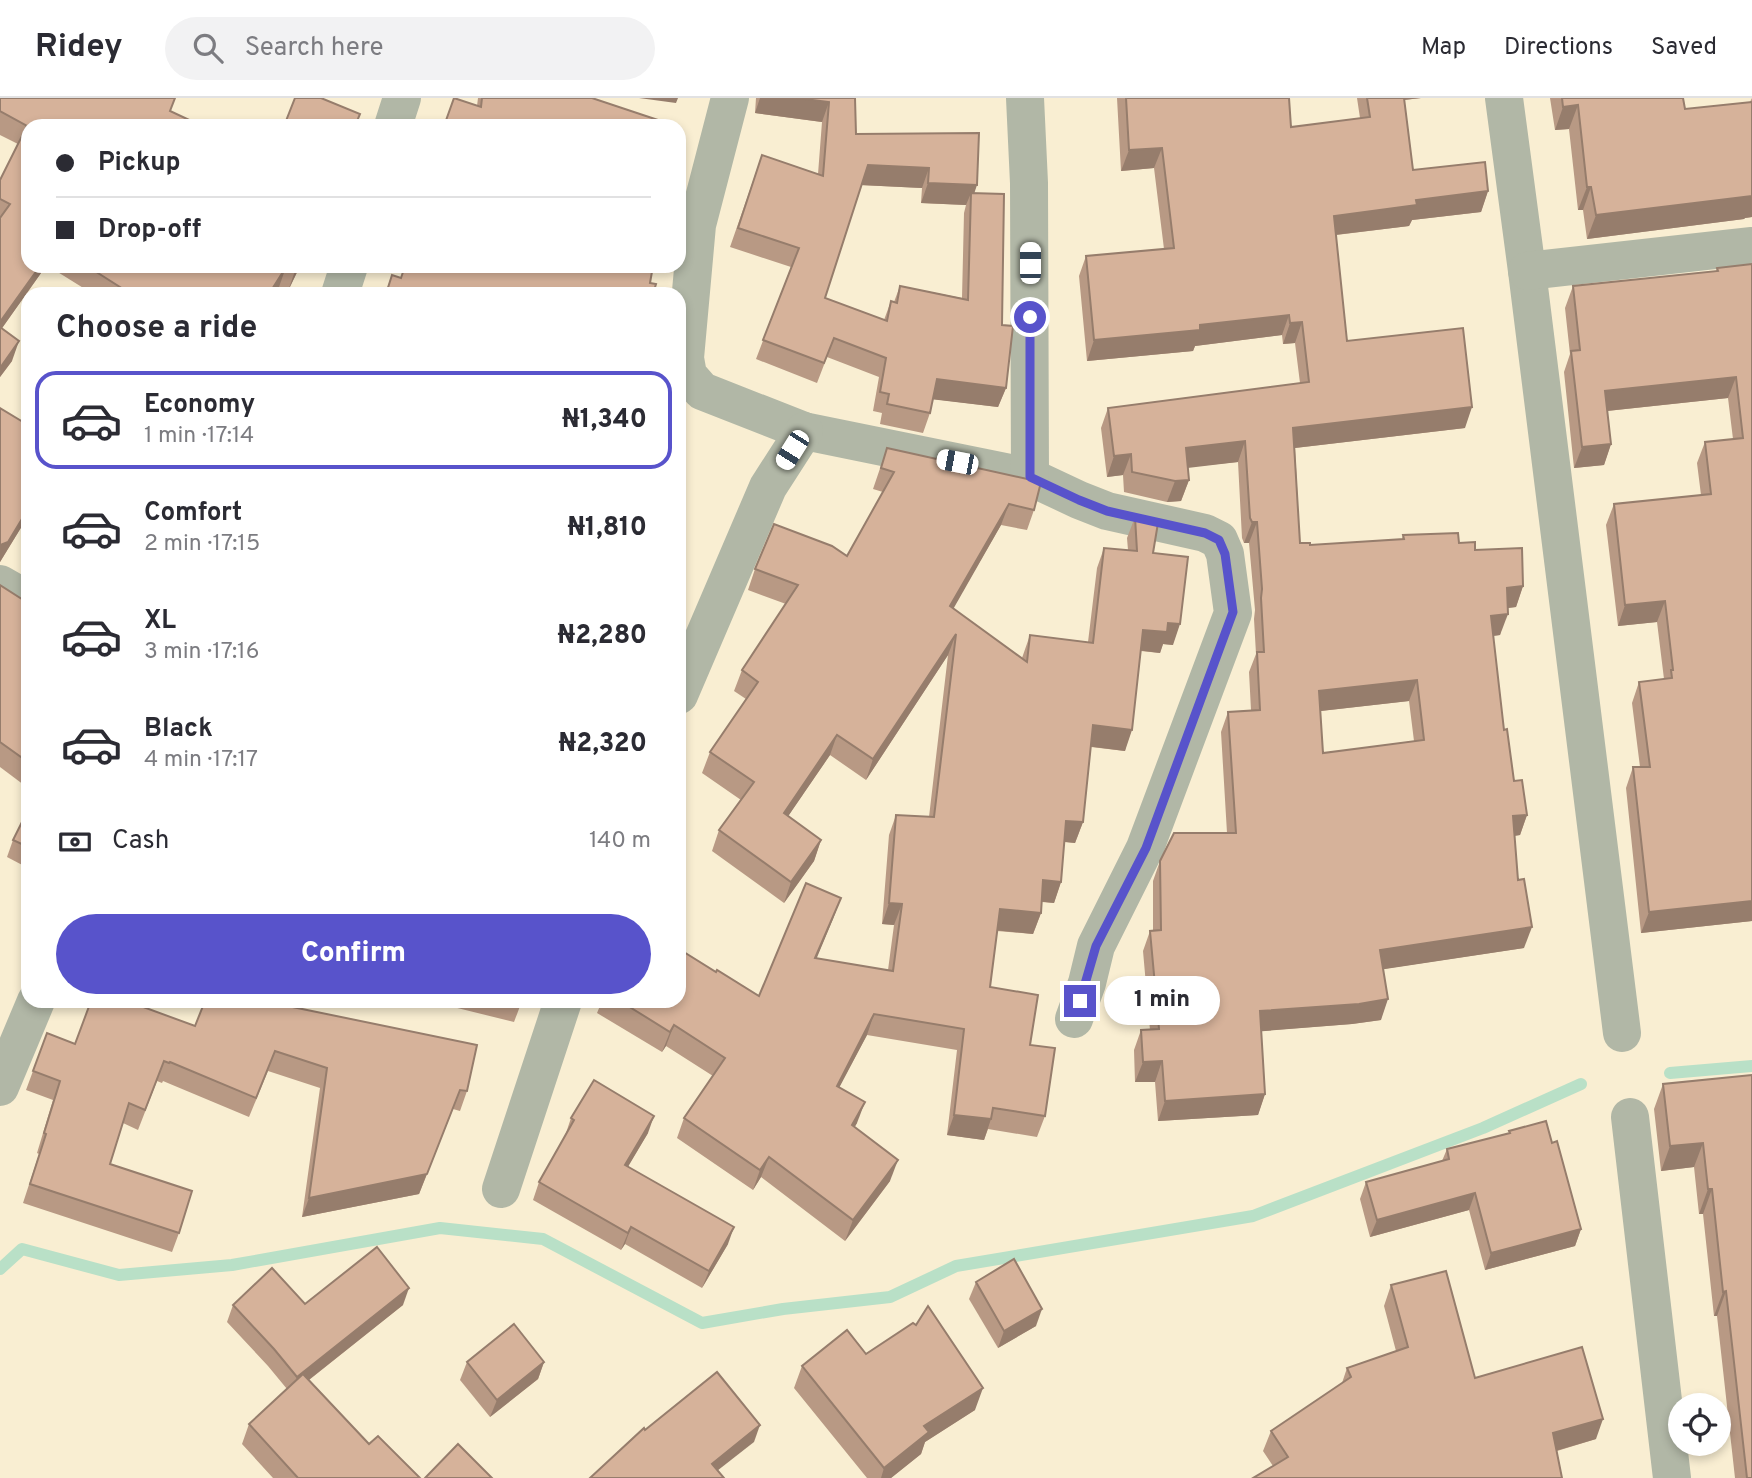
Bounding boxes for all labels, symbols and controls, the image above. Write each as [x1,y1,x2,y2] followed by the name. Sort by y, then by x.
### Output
[165,17,655,80] search box
[35,27,123,69] text: Ridey
[189,29,227,67] icon: search
[245,32,384,65] text: Search here
[1421,33,1466,63] text: Map
[1504,33,1613,63] text: Directions
[1651,33,1717,63] text: Saved
[98,147,181,180] text: Pickup
[98,214,201,247] text: Drop-off
[1020,242,1041,284] car
[1014,301,1046,333] route start
[56,309,257,349] text: Choose a ride
[60,389,123,452] icon: car
[144,389,255,422] text: Economy
[562,404,647,437] text: ₦1,340
[144,422,254,451] text: 1 min · 17:14
[772,427,813,473] car
[935,448,980,476] car
[60,497,123,560] icon: car
[144,497,242,530] text: Comfort
[567,512,647,545] text: ₦1,810
[144,530,260,559] text: 2 min · 17:15
[60,605,123,668] icon: car
[144,605,176,638] text: XL
[558,620,647,653] text: ₦2,280
[144,638,259,667] text: 3 min · 17:16
[60,713,123,776] icon: car
[144,713,213,746] text: Black
[559,728,647,761] text: ₦2,320
[144,746,258,775] text: 4 min · 17:17
[56,823,94,861] icon: cash
[112,825,169,858] text: Cash
[589,827,651,856] text: 140 m
[56,914,651,994] button: Confirm
[1104,976,1220,1026] callout: 1 min
[1064,985,1096,1017] route end
[1134,986,1190,1015] text: 1 min
[1668,1393,1731,1456] map controls
[1668,1393,1731,1456] button: locate

